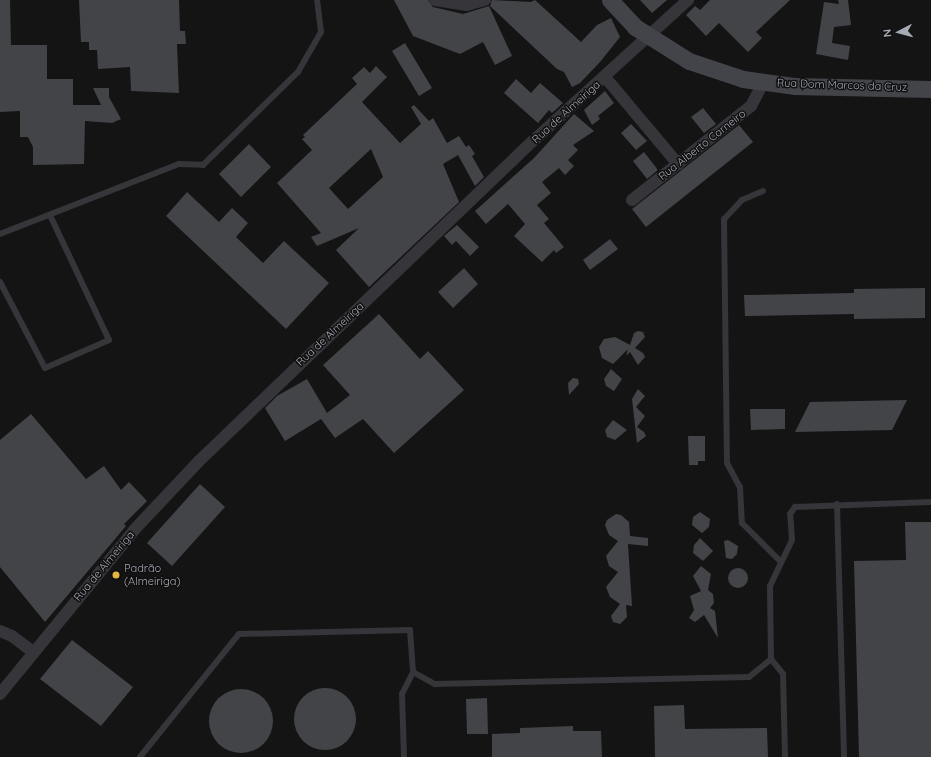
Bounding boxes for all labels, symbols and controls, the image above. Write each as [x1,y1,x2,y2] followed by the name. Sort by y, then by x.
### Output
[879,12,919,52] north arrow
[880,28,894,38] text: N
[777,76,907,94] street label: Rua Dom Marcos da Cruz
[529,78,603,146] street label: Rua de Almeiriga
[656,107,748,183] street label: Rua Alberto Carneiro
[294,299,366,369] street label: Rua de Almeiriga
[71,528,137,604] street label: Rua de Almeiriga
[124,562,181,588] place label: Padrão (Almeiriga)
[111,570,121,580] marker: Padrão (Almeiriga)

